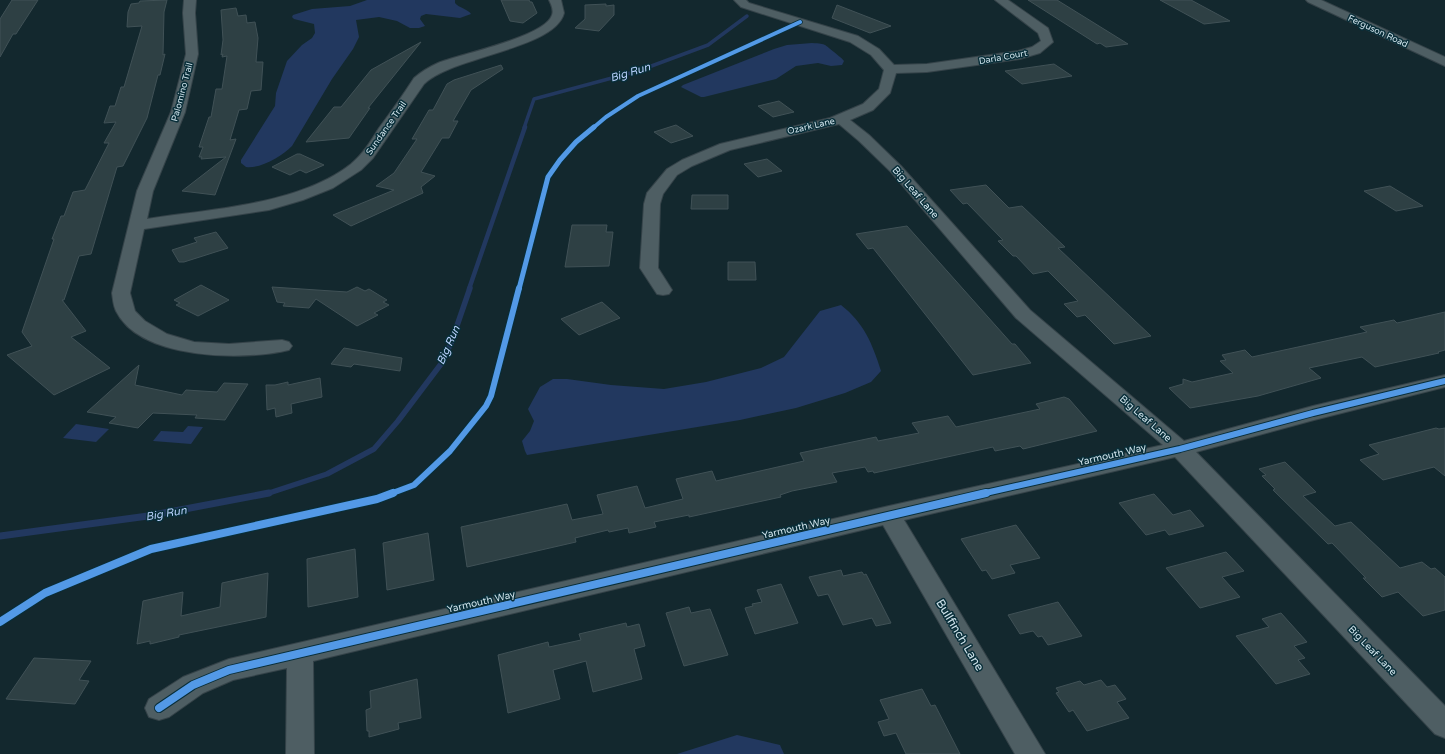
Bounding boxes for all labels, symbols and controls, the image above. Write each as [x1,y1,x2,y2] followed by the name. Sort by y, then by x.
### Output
[1346,13,1410,50] street label: Ferguson Road
[978,48,1029,67] street label: Darla Court
[608,60,652,85] water label: Big Run
[169,62,196,123] street label: Palomino Trail
[364,99,409,157] street label: Sundance Trail
[786,116,836,137] street label: Ozark Lane
[889,164,941,221] street label: Big Leaf Lane
[434,323,463,367] water label: Big Run
[1117,393,1174,445] street label: Big Leaf Lane
[1077,441,1148,469] street label: Yarmouth Way
[145,503,188,523] water label: Big Run
[761,514,832,542] street label: Yarmouth Way
[446,588,517,616] street label: Yarmouth Way
[933,597,987,674] street label: Bullfinch Lane
[1345,623,1399,678] street label: Big Leaf Lane

